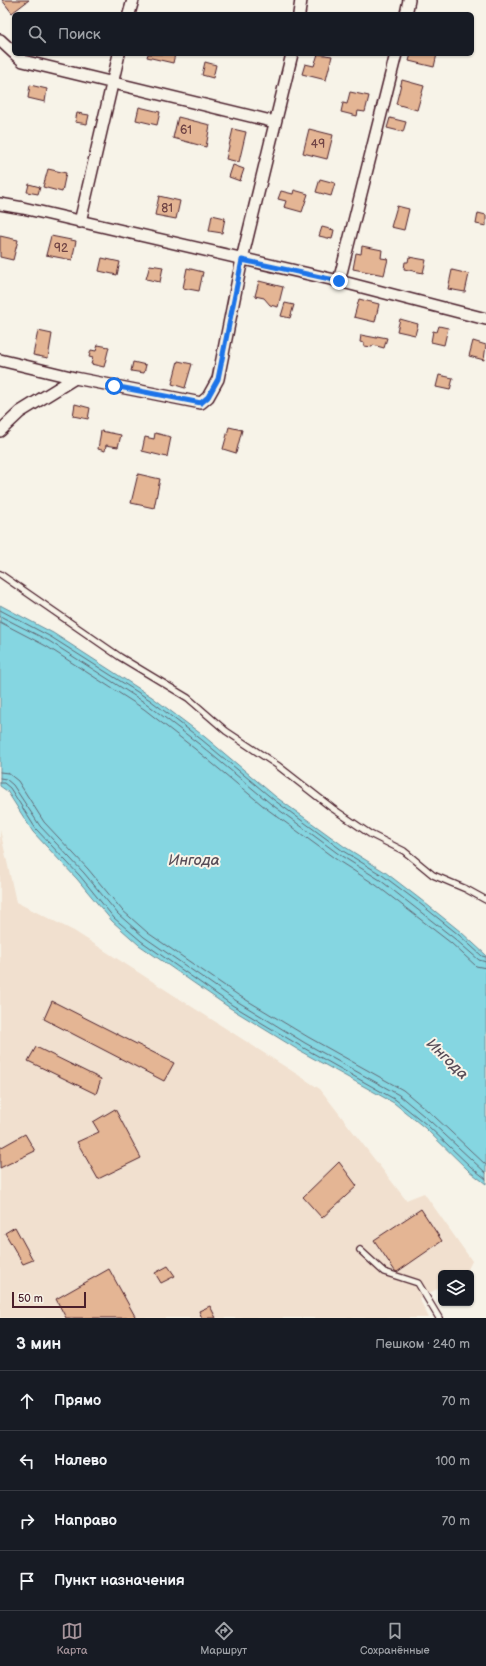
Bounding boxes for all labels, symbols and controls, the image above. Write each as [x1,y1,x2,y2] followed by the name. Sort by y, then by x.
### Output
[12,12,474,56] search box
[26,23,48,45] icon: search
[58,25,101,44] text: Поиск
[180,123,192,138] house number: 61
[311,137,325,152] house number: 49
[161,201,173,216] house number: 81
[54,241,68,256] house number: 92
[330,272,348,290] route end
[105,377,123,395] route start
[168,851,220,870] water label: Ингода
[422,1034,472,1084] water label: Ингода
[438,1270,474,1306] map controls
[438,1270,474,1306] button: layers
[12,1290,86,1309] scale bar
[18,1292,43,1305] text: 50 m
[16,1334,61,1354] text: 3 мин
[375,1336,470,1352] text: Пешком · 240 m
[16,1390,38,1412] icon: ahead
[54,1391,101,1410] text: Прямо
[442,1393,470,1409] text: 70 m
[16,1450,38,1472] icon: left
[54,1451,107,1470] text: Налево
[435,1453,470,1469] text: 100 m
[16,1510,38,1532] icon: right
[54,1511,117,1530] text: Направо
[442,1513,470,1529] text: 70 m
[16,1570,38,1592] icon: arrive
[54,1571,185,1590] text: Пункт назначения
[56,1620,87,1657] tab: Карта
[200,1620,247,1657] tab: Маршрут
[360,1620,430,1657] tab: Сохранённые

